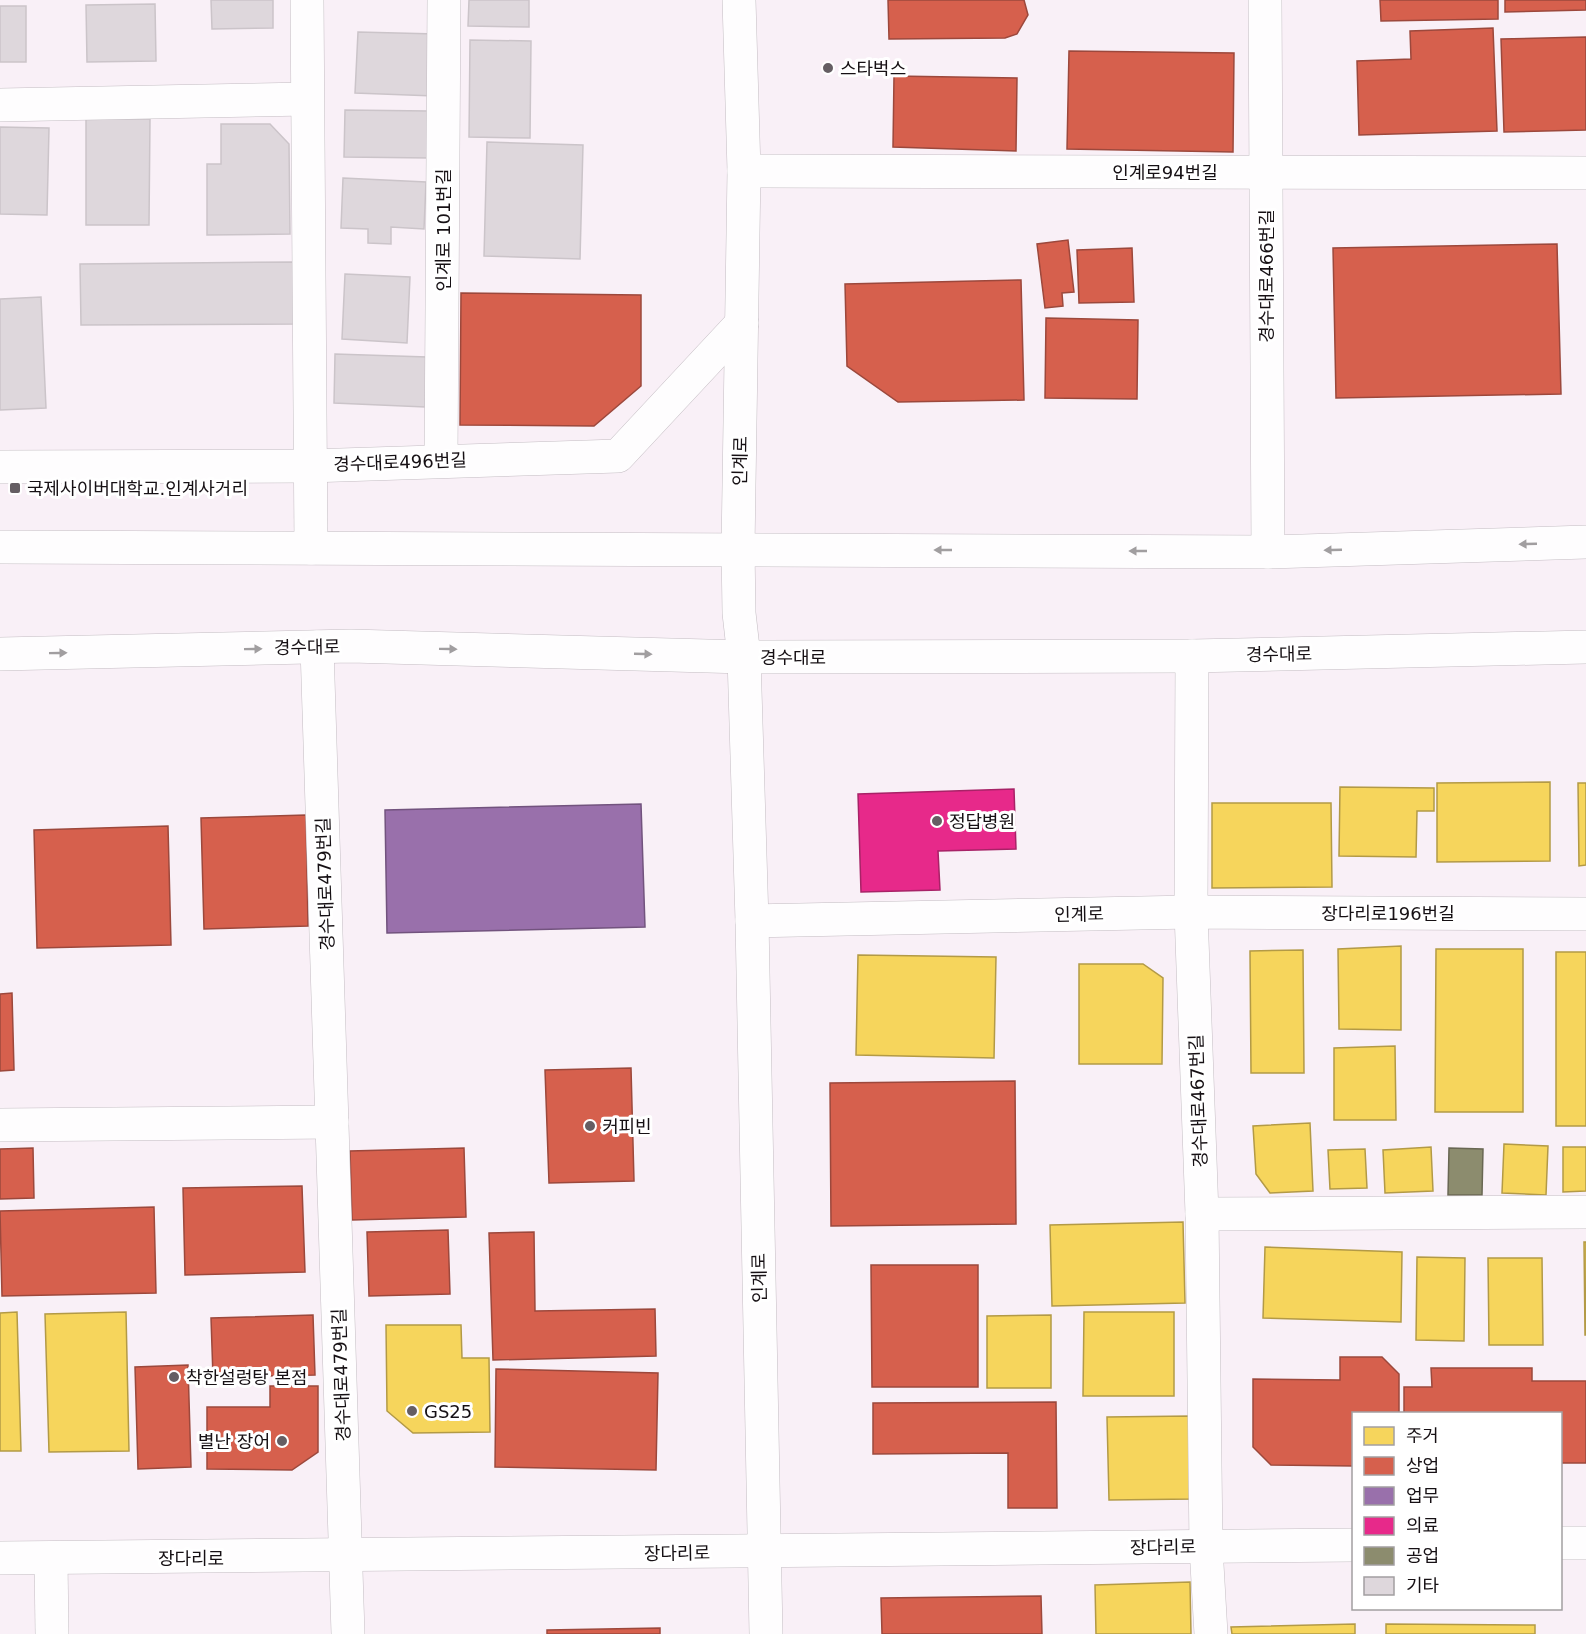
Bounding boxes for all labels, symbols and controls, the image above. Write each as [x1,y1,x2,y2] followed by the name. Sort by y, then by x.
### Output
[840,58,906,79] place label: 스타벅스
[821,61,835,75] marker: 스타벅스
[1112,162,1218,183] street label: 인계로94번길
[433,169,454,291] street label: 인계로 101번길
[1256,209,1277,343] street label: 경수대로466번길
[729,436,751,486] street label: 인계로
[333,449,467,475] street label: 경수대로496번길
[27,478,248,499] place label: 국제사이버대학교.인계사거리
[8,481,22,495] marker: 국제사이버대학교.인계사거리
[1518,539,1537,548] one-way arrow
[933,545,952,555] one-way arrow
[1323,545,1342,554] one-way arrow
[1128,546,1147,556] one-way arrow
[274,636,340,658] street label: 경수대로
[1246,643,1312,665] street label: 경수대로
[244,644,263,653] one-way arrow
[439,644,458,654] one-way arrow
[760,647,826,668] street label: 경수대로
[49,648,68,658] one-way arrow
[634,649,653,659] one-way arrow
[949,811,1015,832] place label: 정답병원
[930,814,944,828] marker: 정답병원
[312,817,338,951] street label: 경수대로479번길
[1054,903,1104,925] street label: 인계로
[1321,903,1455,924] street label: 장다리로196번길
[1185,1034,1211,1168] street label: 경수대로467번길
[602,1116,652,1137] place label: 커피빈
[583,1119,597,1133] marker: 커피빈
[748,1253,770,1303] street label: 인계로
[328,1308,354,1442] street label: 경수대로479번길
[186,1367,308,1388] place label: 착한설렁탕 본점
[167,1370,181,1384] marker: 착한설렁탕 본점
[424,1401,472,1422] place label: GS25
[405,1404,419,1418] marker: GS25
[1352,1412,1562,1610] legend
[1406,1425,1439,1446] text: 주거
[198,1431,270,1452] place label: 별난 장어
[275,1434,289,1448] marker: 별난 장어
[1406,1455,1439,1476] text: 상업
[1406,1485,1439,1506] text: 업무
[1406,1515,1439,1536] text: 의료
[1130,1536,1196,1558] street label: 장다리로
[644,1542,710,1564] street label: 장다리로
[1406,1545,1439,1566] text: 공업
[158,1548,224,1569] street label: 장다리로
[1406,1575,1440,1596] text: 기타

